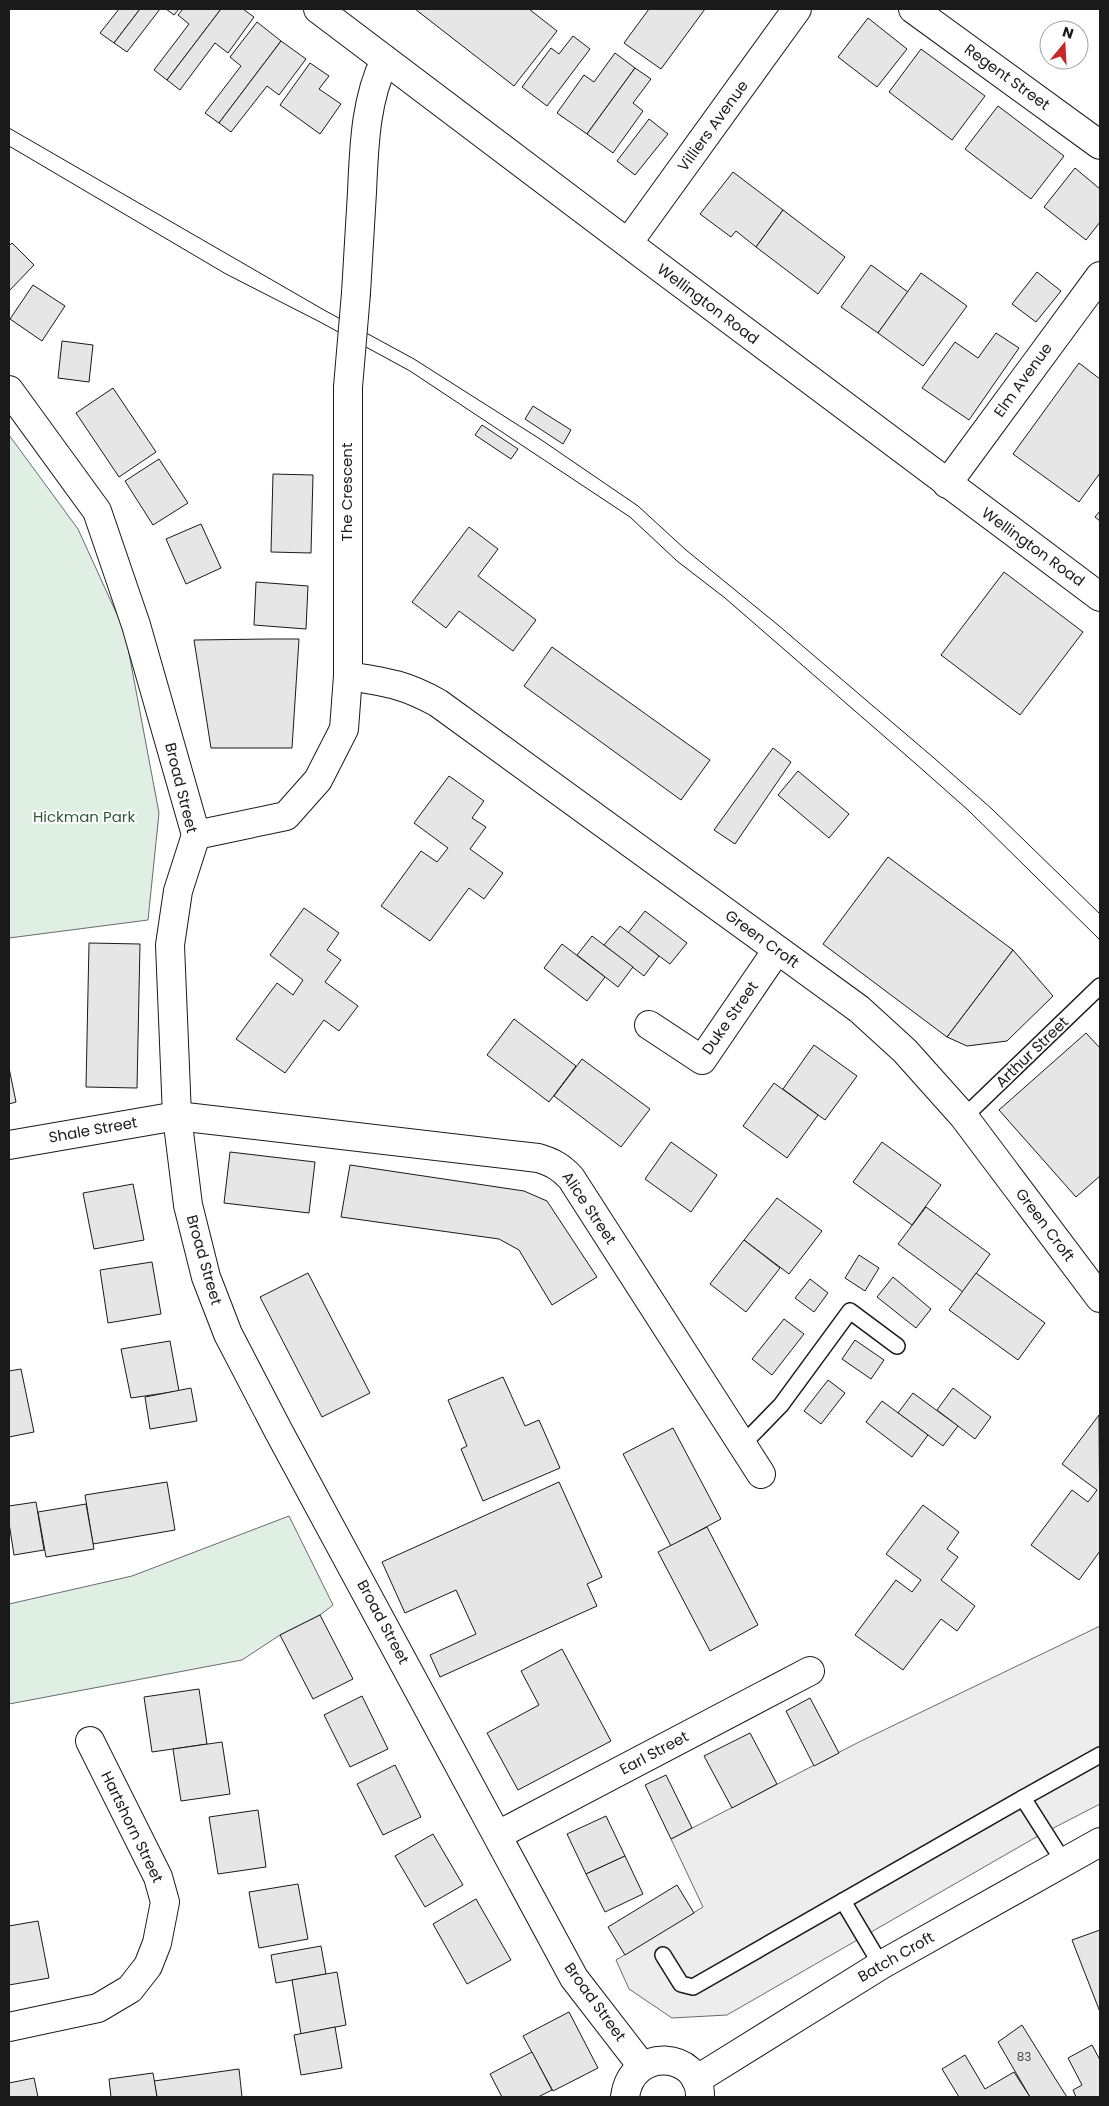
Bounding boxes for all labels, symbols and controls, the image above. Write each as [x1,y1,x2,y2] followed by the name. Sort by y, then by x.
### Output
[1039,20,1089,70] north arrow
[1060,21,1076,44] text: N
[960,38,1054,115] street label: Regent Street
[672,76,753,176] street label: Villiers Avenue
[653,258,764,349] street label: Wellington Road
[988,338,1057,421] street label: Elm Avenue
[336,443,357,541] street label: The Crescent
[978,502,1089,591] street label: Wellington Road
[160,740,203,835] street label: Broad Street
[33,806,135,827] park label: Hickman Park
[721,905,804,973] street label: Green Croft
[697,977,763,1059] street label: Duke Street
[991,1011,1073,1092] street label: Arthur Street
[47,1111,139,1148] street label: Shale Street
[557,1167,622,1248] street label: Alice Street
[1011,1184,1080,1266] street label: Green Croft
[182,1212,227,1307] street label: Broad Street
[352,1576,414,1668] street label: Broad Street
[616,1726,692,1779] street label: Earl Street
[96,1767,169,1886] street label: Hartshorn Street
[854,1926,938,1987] street label: Batch Croft
[560,1958,631,2045] street label: Broad Street
[1017,2048,1031,2065] house number: 83

